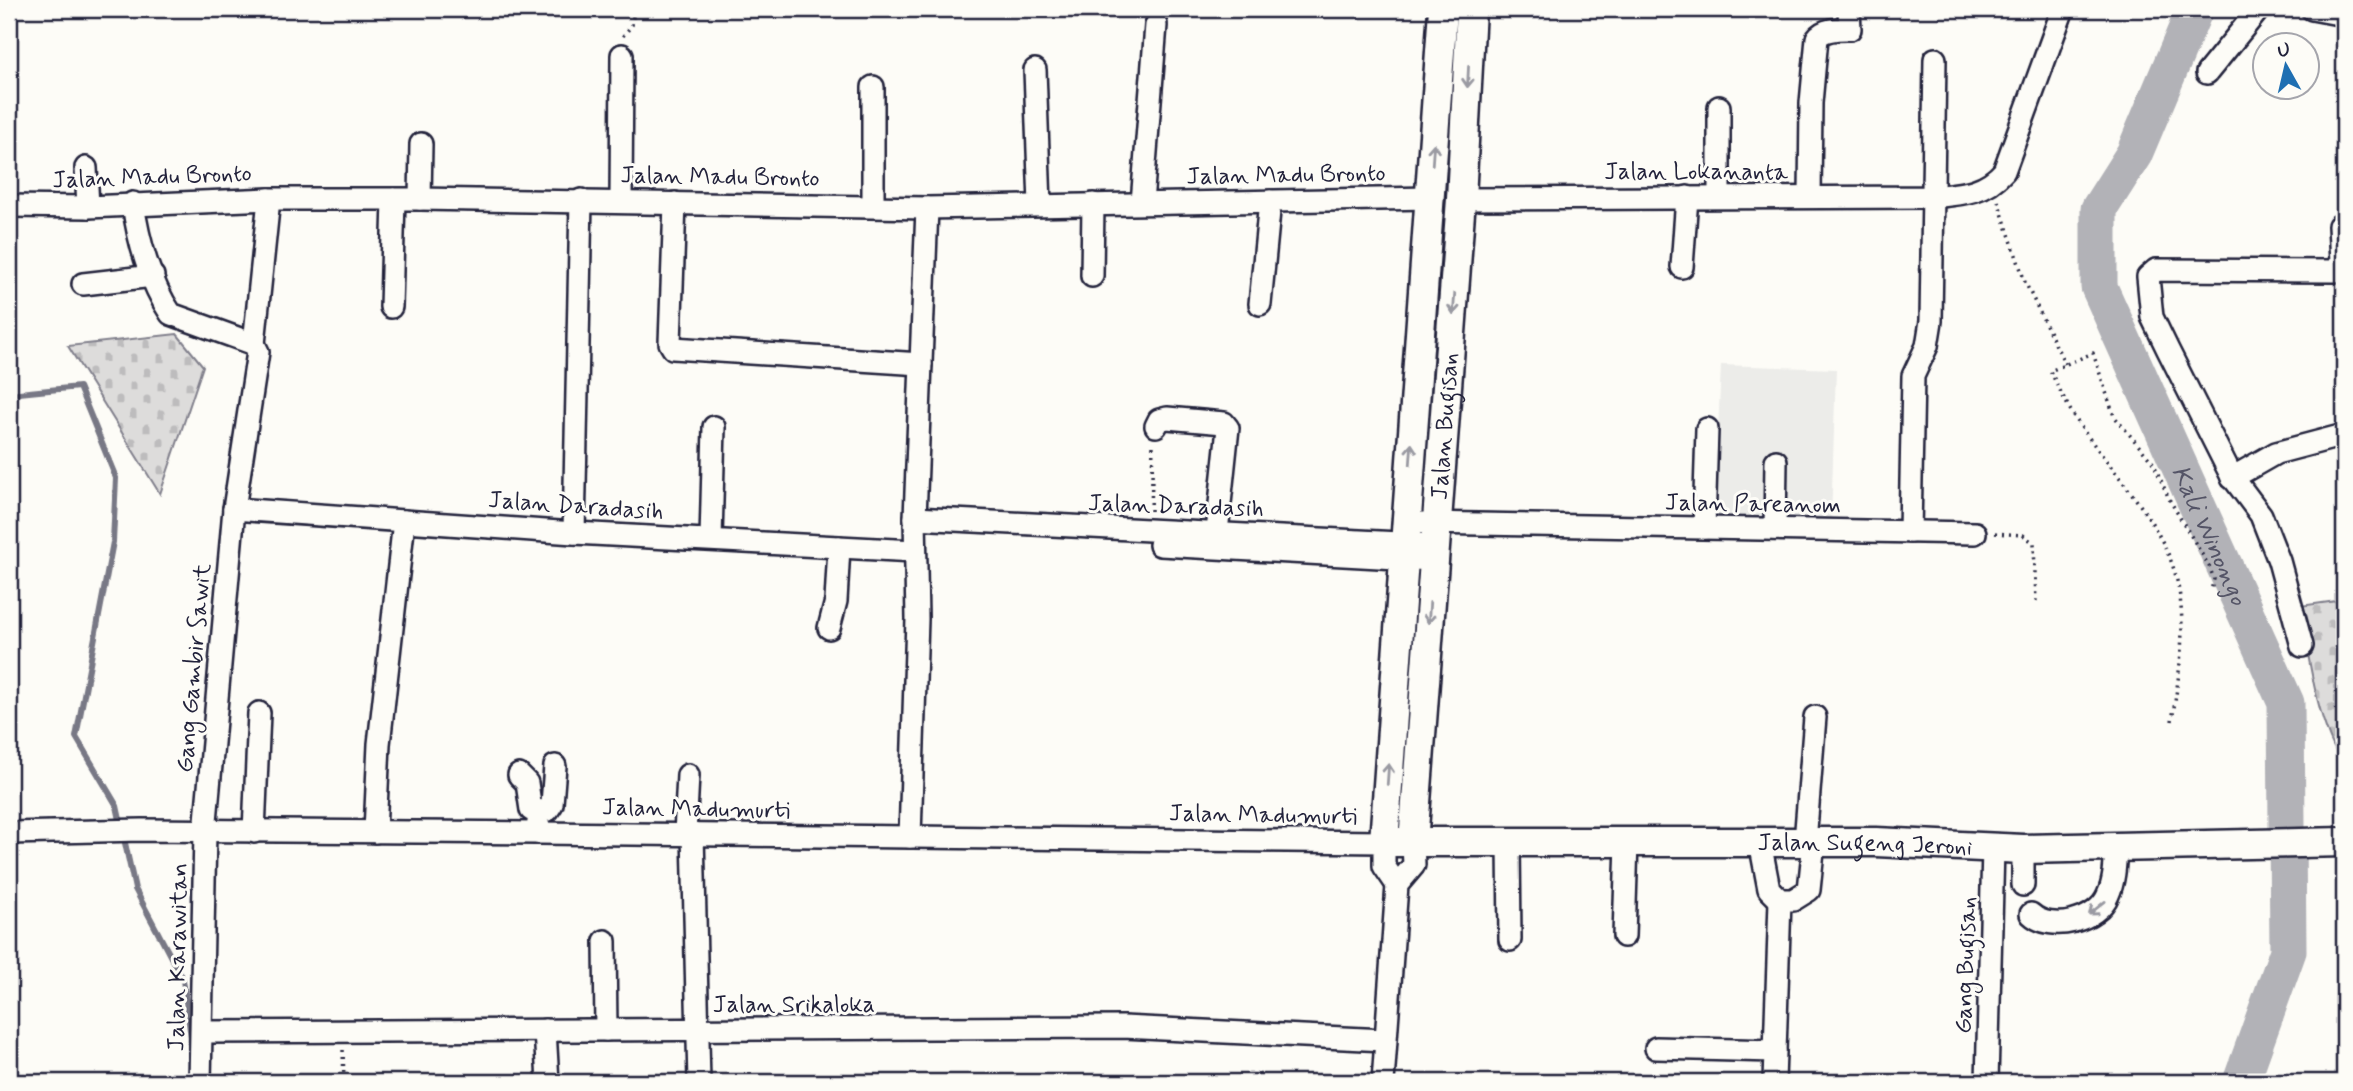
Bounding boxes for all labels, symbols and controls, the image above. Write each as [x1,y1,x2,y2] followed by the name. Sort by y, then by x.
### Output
[2252,32,2322,102] north arrow
[2276,37,2292,64] text: U
[1461,65,1474,88] one-way arrow
[1427,143,1440,166] one-way arrow
[1604,157,1788,188] street label: Jalan Lokananta
[1186,158,1386,193] street label: Jalan Madu Bronto
[52,159,252,196] street label: Jalan Madu Bronto
[620,160,820,195] street label: Jalan Madu Bronto
[1447,292,1460,315] one-way arrow
[1425,352,1467,501] street label: Jalan Bugisan
[1405,443,1418,466] one-way arrow
[2162,460,2255,612] water label: Kali Winongo
[487,485,665,528] street label: Jalan Daradasih
[1665,487,1841,522] street label: Jalan Pareanom
[1088,488,1264,525] street label: Jalan Daradasih
[170,562,221,774] street label: Gang Gambir Sawit
[1423,602,1436,625] one-way arrow
[1382,763,1395,786] one-way arrow
[602,792,790,827] street label: Jalan Madumurti
[1169,798,1357,833] street label: Jalan Madumurti
[1758,828,1973,864] street label: Jalan Sugeng Jeroni
[161,862,196,1052] street label: Jalan Karawitan
[1949,896,1987,1034] street label: Gang Bugisan
[2088,900,2106,915] one-way arrow
[713,990,875,1021] street label: Jalan Srikaloka

